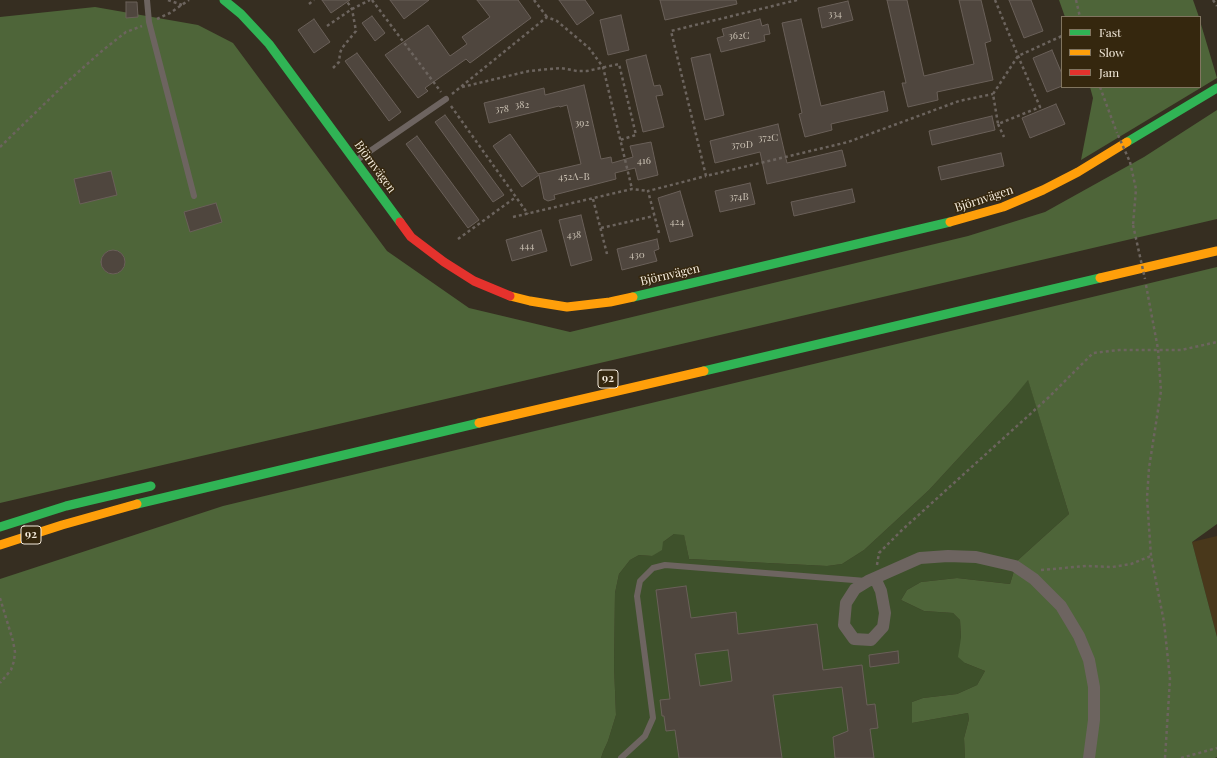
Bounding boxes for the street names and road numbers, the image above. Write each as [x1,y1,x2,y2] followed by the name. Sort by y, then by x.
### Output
[351,138,399,196] street label: Björnvägen
[953,183,1015,215] street label: Björnvägen
[639,261,701,289] street label: Björnvägen
[598,370,618,388] road number: 92
[21,526,41,544] road number: 92

